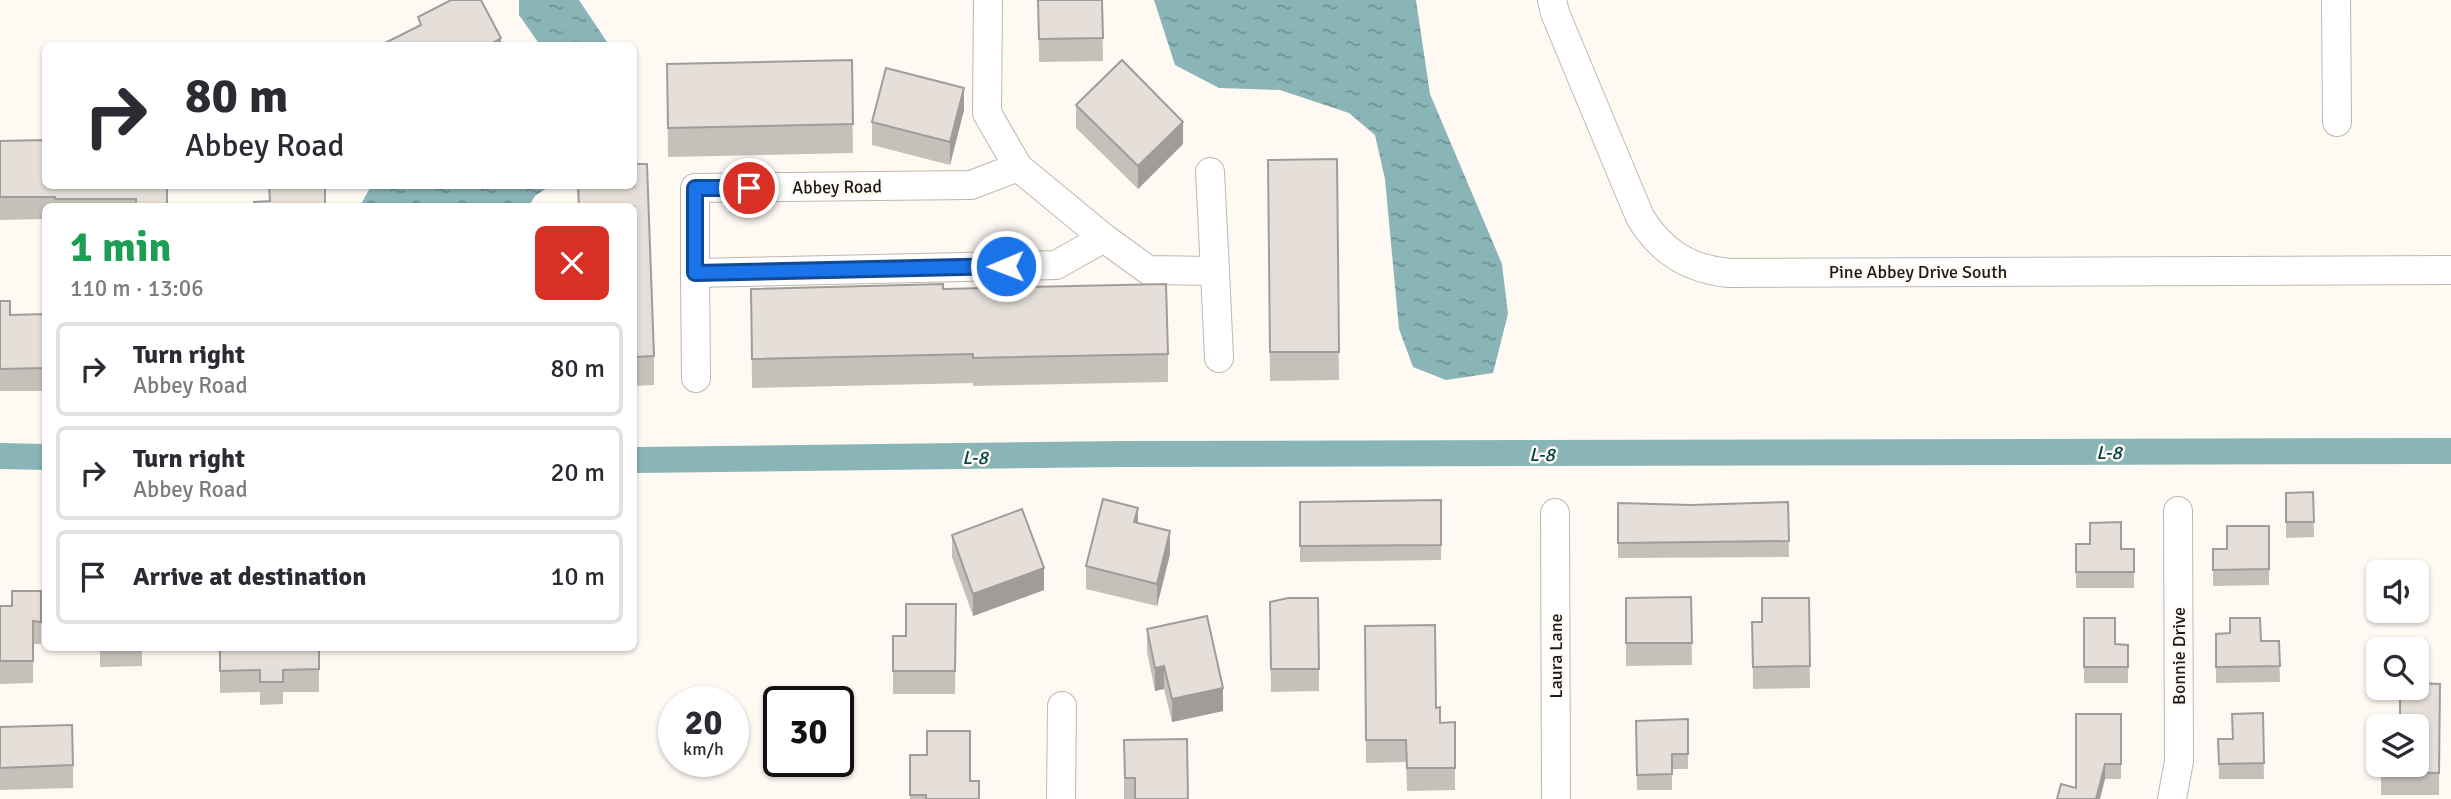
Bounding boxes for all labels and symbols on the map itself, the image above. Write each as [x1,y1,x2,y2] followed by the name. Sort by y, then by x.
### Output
[719,158,779,218] pin
[792,175,882,199] street label: Abbey Road
[969,229,1043,303] position arrow
[1829,261,2007,283] street label: Pine Abbey Drive South
[2096,441,2123,465] water label: L-8
[1529,443,1556,467] water label: L-8
[962,446,989,470] water label: L-8
[2168,607,2190,705] street label: Bonnie Drive
[1545,614,1567,698] street label: Laura Lane
[763,686,854,777] speed limit sign: 30

